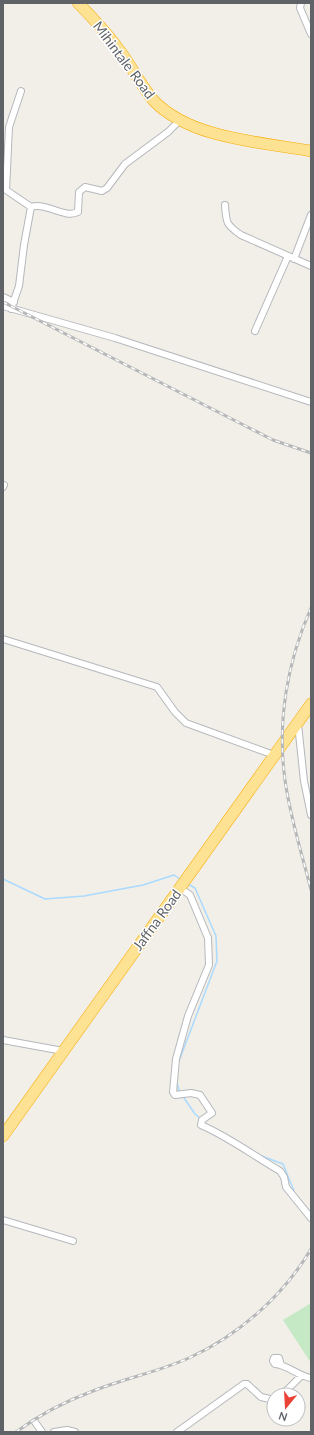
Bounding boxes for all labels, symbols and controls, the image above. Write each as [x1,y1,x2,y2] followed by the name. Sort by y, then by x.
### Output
[90,18,159,102] street label: Mihintale Road
[129,886,184,954] street label: Jaffna Road
[266,1387,306,1427] north arrow
[277,1409,289,1424] text: N

